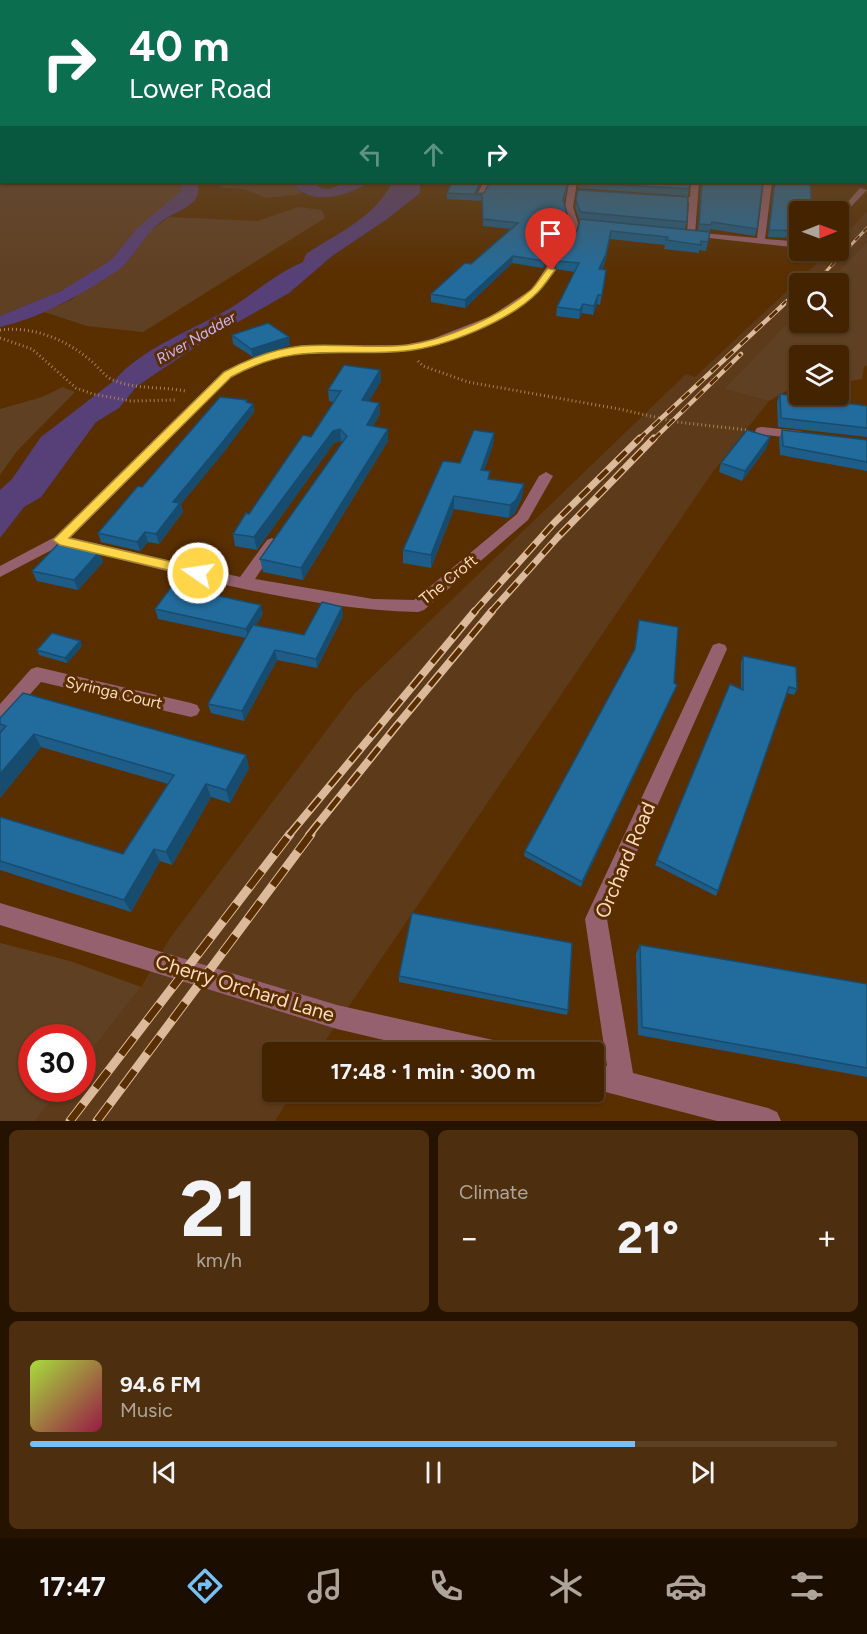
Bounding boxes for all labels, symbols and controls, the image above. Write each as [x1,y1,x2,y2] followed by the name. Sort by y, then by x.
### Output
[129,21,229,72] text: 40 m
[30,24,108,102] icon: right
[129,72,272,105] text: Lower Road
[354,138,387,171] icon: left
[417,138,450,171] icon: ahead
[480,138,513,171] icon: right
[789,201,849,261] north arrow
[789,201,849,405] map controls
[525,208,576,270] pin
[534,217,567,250] icon: arrive
[789,273,849,333] button: search
[153,308,240,368] water label: River Nadder
[789,345,849,405] button: layers
[166,541,230,605] position arrow
[416,550,481,608] street label: The Croft
[64,672,164,713] street label: Syringa Court
[590,798,660,922] street label: Orchard Road
[153,949,338,1027] street label: Cherry Orchard Lane
[18,1024,96,1102] speed limit sign: 30
[330,1058,536,1085] text: 17:48 · 1 min · 300 m
[180,1162,258,1256] text: 21
[459,1180,528,1204] text: Climate
[617,1210,679,1264] text: 21°
[459,1218,480,1257] text: −
[816,1218,837,1257] text: +
[196,1248,242,1272] text: km/h
[120,1371,201,1398] text: 94.6 FM
[120,1398,173,1422] text: Music
[148,1456,181,1489] icon: previous
[417,1456,450,1489] icon: pause
[686,1456,719,1489] icon: next
[184,1565,226,1607] icon: directions
[304,1565,346,1607] icon: music
[425,1565,467,1607] icon: phone
[545,1565,587,1607] icon: climate
[665,1565,707,1607] icon: car
[786,1565,828,1607] icon: filters
[39,1570,106,1603] text: 17:47

